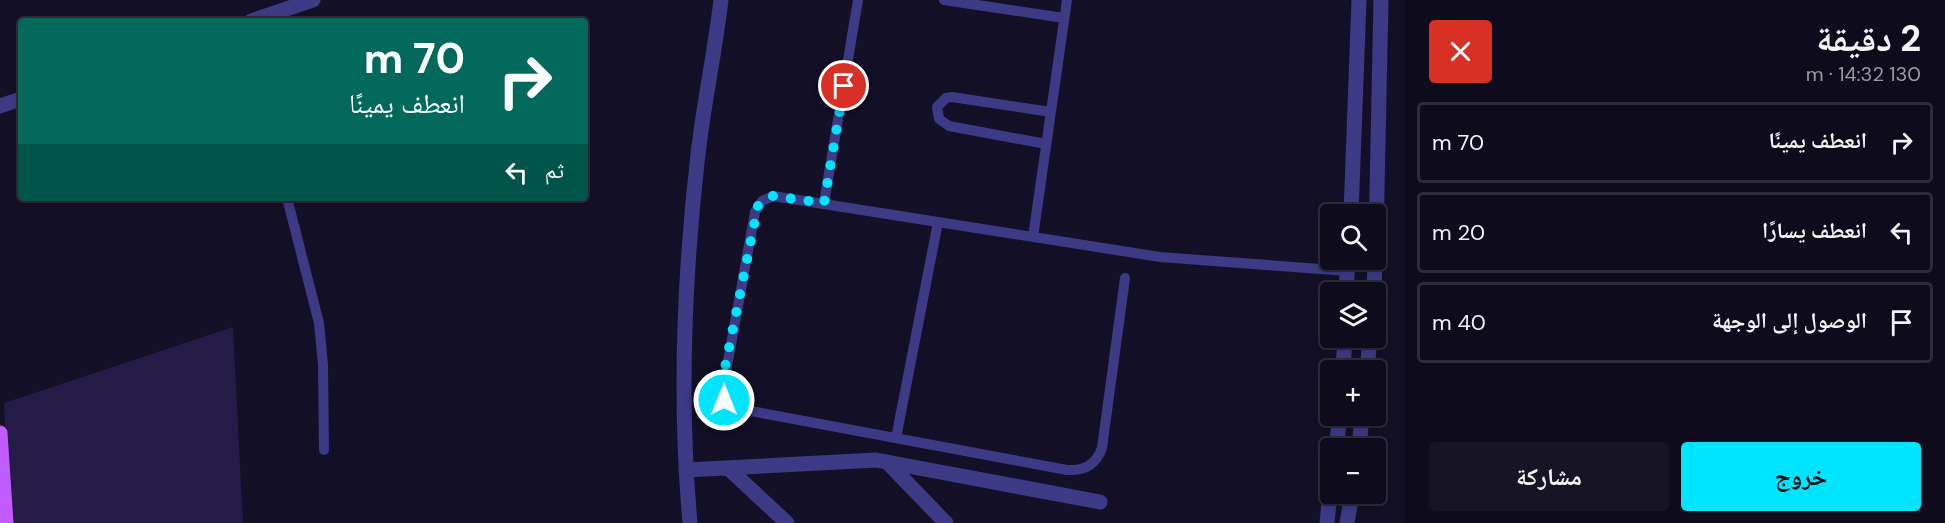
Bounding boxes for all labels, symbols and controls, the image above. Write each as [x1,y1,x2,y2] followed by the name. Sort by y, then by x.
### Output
[1816,15,1921,62] text: 2 دقيقة
[1429,20,1492,83] button: close
[364,31,465,86] text: 70 m
[486,42,564,120] icon: right
[818,60,869,111] pin
[1806,61,1921,87] text: 130 m · 14:32
[827,69,860,102] icon: arrive
[349,86,465,121] text: انعطف يمينًا
[1769,126,1867,155] text: انعطف يمينًا
[1885,126,1918,159] icon: right
[1432,128,1484,157] text: 70 m
[500,156,533,189] icon: left
[545,156,564,185] text: ثم
[1320,204,1386,504] map controls
[1320,204,1386,270] button: search
[1762,216,1867,245] text: انعطف يسارًا
[1885,216,1918,249] icon: left
[1432,218,1485,247] text: 20 m
[1320,282,1386,348] button: layers
[1712,306,1867,335] text: الوصول إلى الوجهة
[1885,306,1918,339] icon: arrive
[1432,308,1486,337] text: 40 m
[1320,360,1386,426] button: +
[692,368,756,432] position arrow
[1320,438,1386,504] button: −
[1429,442,1669,511] button: مشاركة
[1681,442,1921,511] button: خروج

